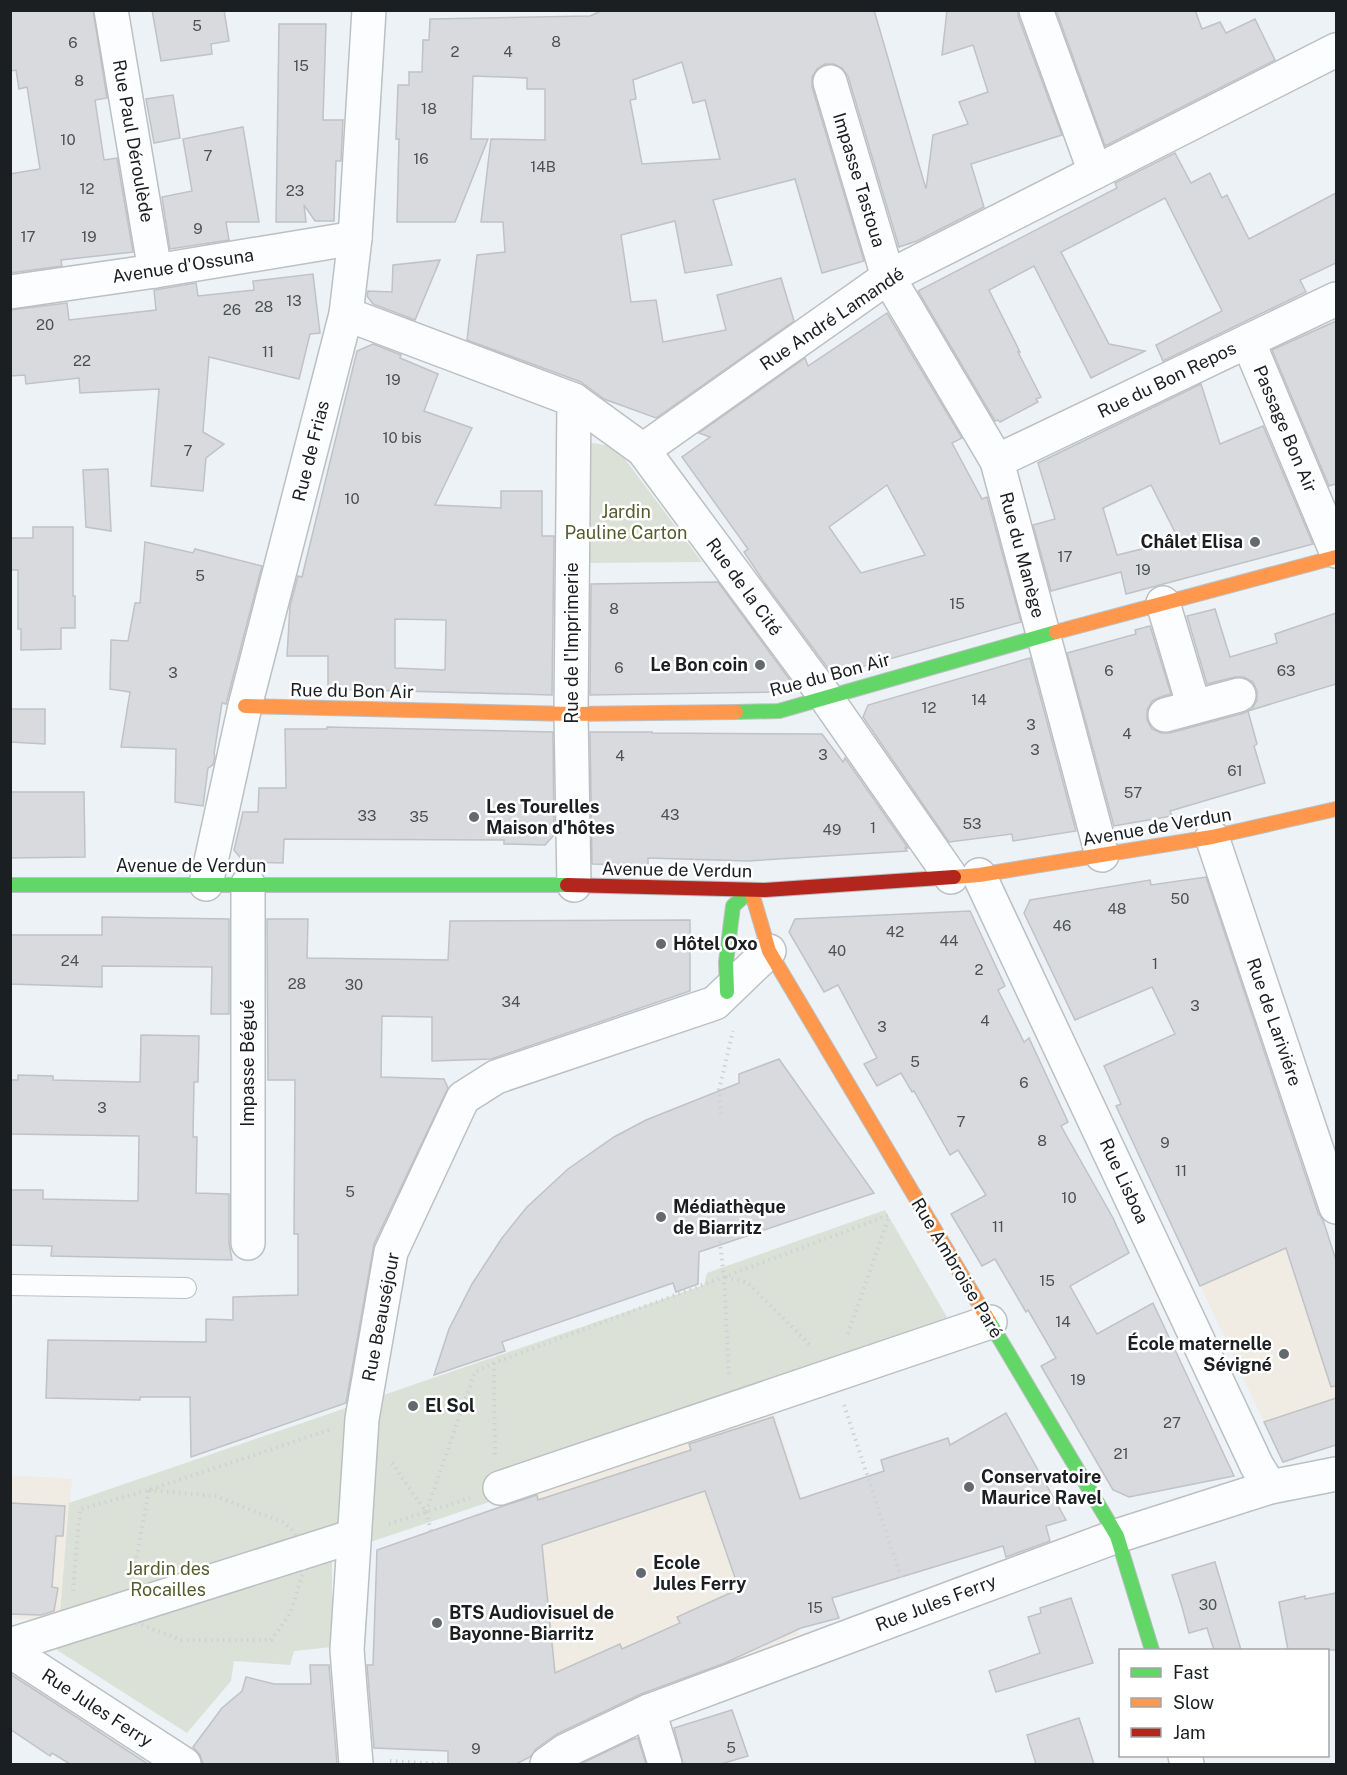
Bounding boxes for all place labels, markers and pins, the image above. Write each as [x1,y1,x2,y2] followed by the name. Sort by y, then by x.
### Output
[1141,531,1243,552] place label: Châlet Elisa
[1248,535,1262,549] marker: Châlet Elisa
[650,654,748,675] place label: Le Bon coin
[753,658,767,672] marker: Le Bon coin
[486,796,615,838] place label: Les Tourelles Maison d'hôtes
[467,810,481,824] marker: Les Tourelles Maison d'hôtes
[673,933,758,954] place label: Hôtel Oxo
[654,937,668,951] marker: Hôtel Oxo
[673,1196,786,1238] place label: Médiathèque de Biarritz
[654,1210,668,1224] marker: Médiathèque de Biarritz
[1127,1332,1272,1375] place label: École maternelle Sévigné
[1277,1347,1291,1361] marker: École maternelle Sévigné
[425,1395,475,1416] place label: El Sol
[406,1399,420,1413] marker: El Sol
[981,1466,1103,1508] place label: Conservatoire Maurice Ravel
[962,1480,976,1494] marker: Conservatoire Maurice Ravel
[653,1552,746,1594] place label: Ecole Jules Ferry
[634,1566,648,1580] marker: Ecole Jules Ferry
[449,1602,614,1644] place label: BTS Audiovisuel de Bayonne-Biarritz
[430,1616,444,1630] marker: BTS Audiovisuel de Bayonne-Biarritz

